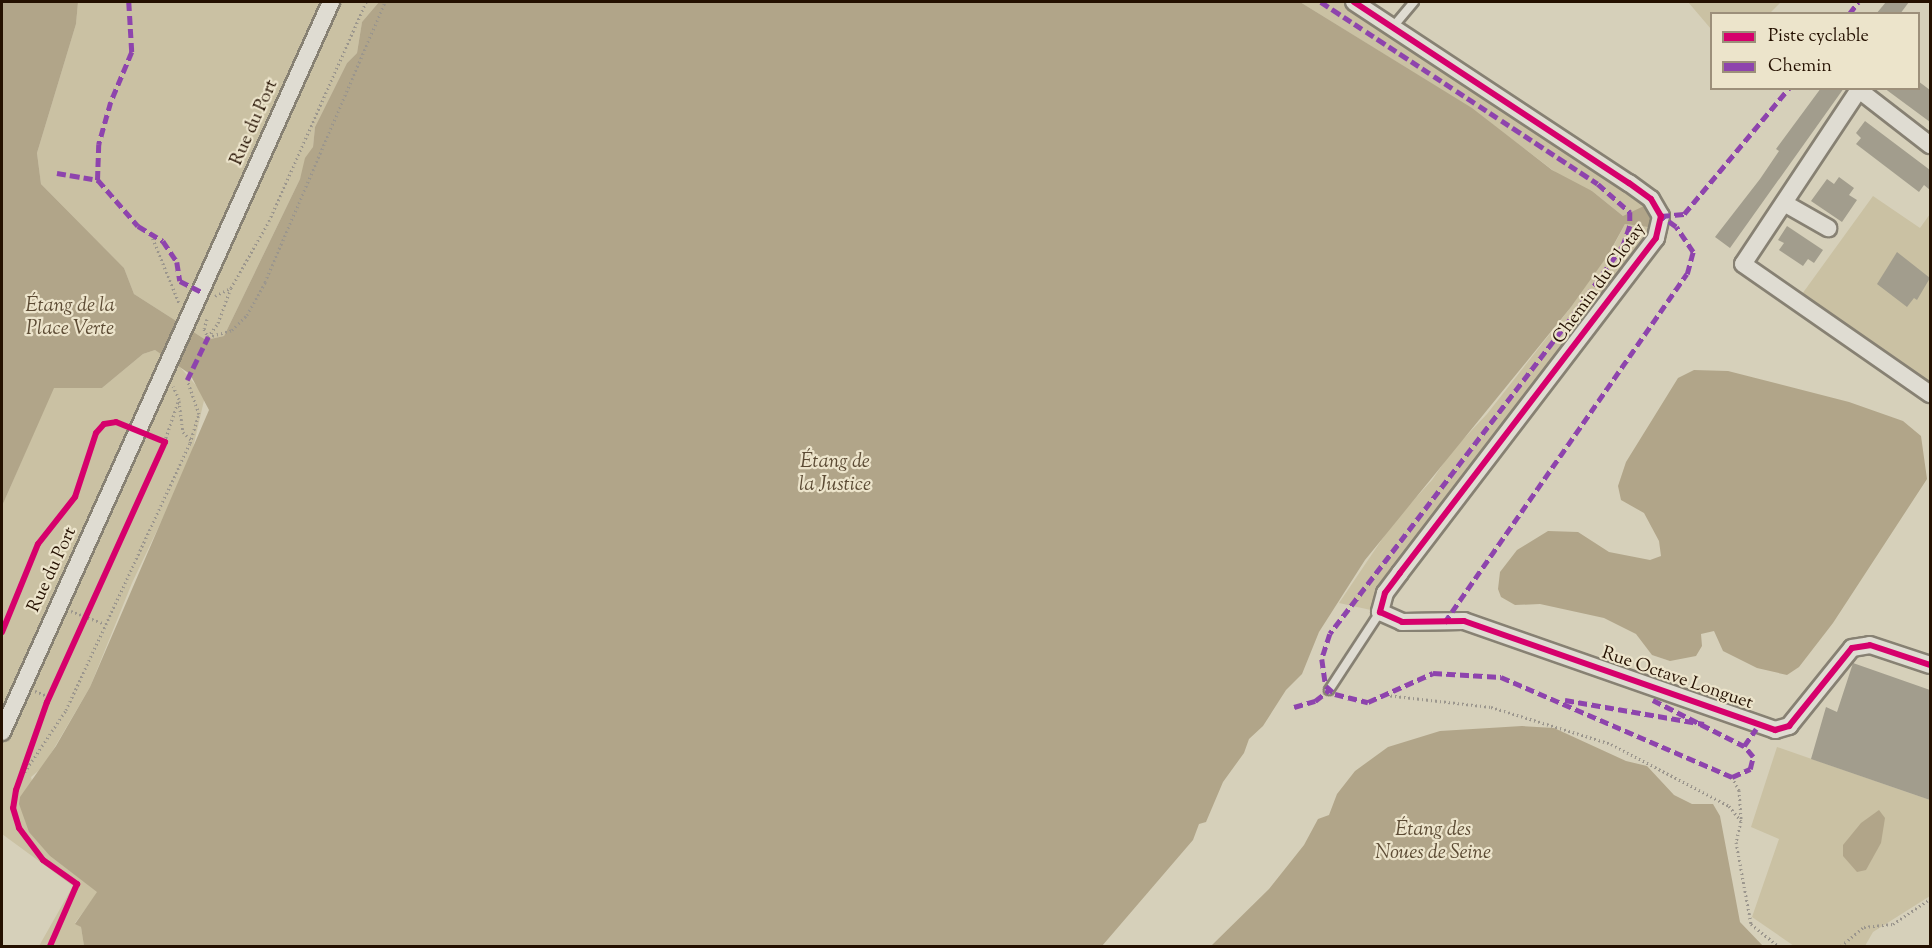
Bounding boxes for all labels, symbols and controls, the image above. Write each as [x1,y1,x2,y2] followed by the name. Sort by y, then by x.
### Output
[1710,12,1920,90] legend
[1768,24,1869,50] text: Piste cyclable
[1768,54,1832,80] text: Chemin
[227,77,283,169] street label: Rue du Port
[1549,219,1651,349] street label: Chemin du Clotay
[25,295,115,342] water label: Étang de la Place Verte
[799,450,871,497] water label: Étang de la Justice
[24,524,82,616] street label: Rue du Port
[1599,643,1755,715] street label: Rue Octave Longuet
[1375,819,1491,866] water label: Étang des Noues de Seine

